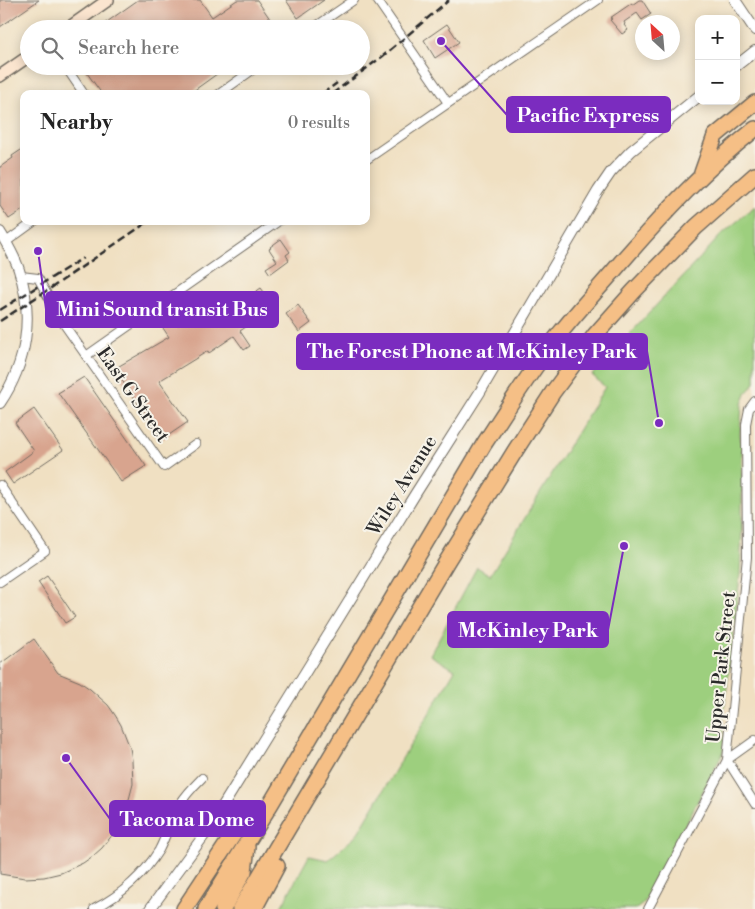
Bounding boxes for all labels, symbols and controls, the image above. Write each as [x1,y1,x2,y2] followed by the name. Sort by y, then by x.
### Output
[635,15,680,60] north arrow
[695,15,740,105] map controls
[695,15,740,60] button: +
[20,20,370,75] search box
[38,34,66,62] icon: search
[78,36,179,60] text: Search here
[695,60,740,105] button: −
[507,97,670,132] callout: Pacific Express
[517,104,659,129] text: Pacific Express
[40,110,113,136] text: Nearby
[288,113,350,133] text: 0 results
[46,292,278,327] callout: Mini Sound transit Bus
[56,298,268,323] text: Mini Sound transit Bus
[297,334,647,369] callout: The Forest Phone at McKinley Park
[307,340,638,365] text: The Forest Phone at McKinley Park
[91,342,175,447] street label: East G Street
[361,431,442,541] street label: Wiley Avenue
[701,590,741,744] street label: Upper Park Street
[448,612,608,647] callout: McKinley Park
[458,619,599,644] text: McKinley Park
[110,801,265,836] callout: Tacoma Dome
[120,808,255,833] text: Tacoma Dome

